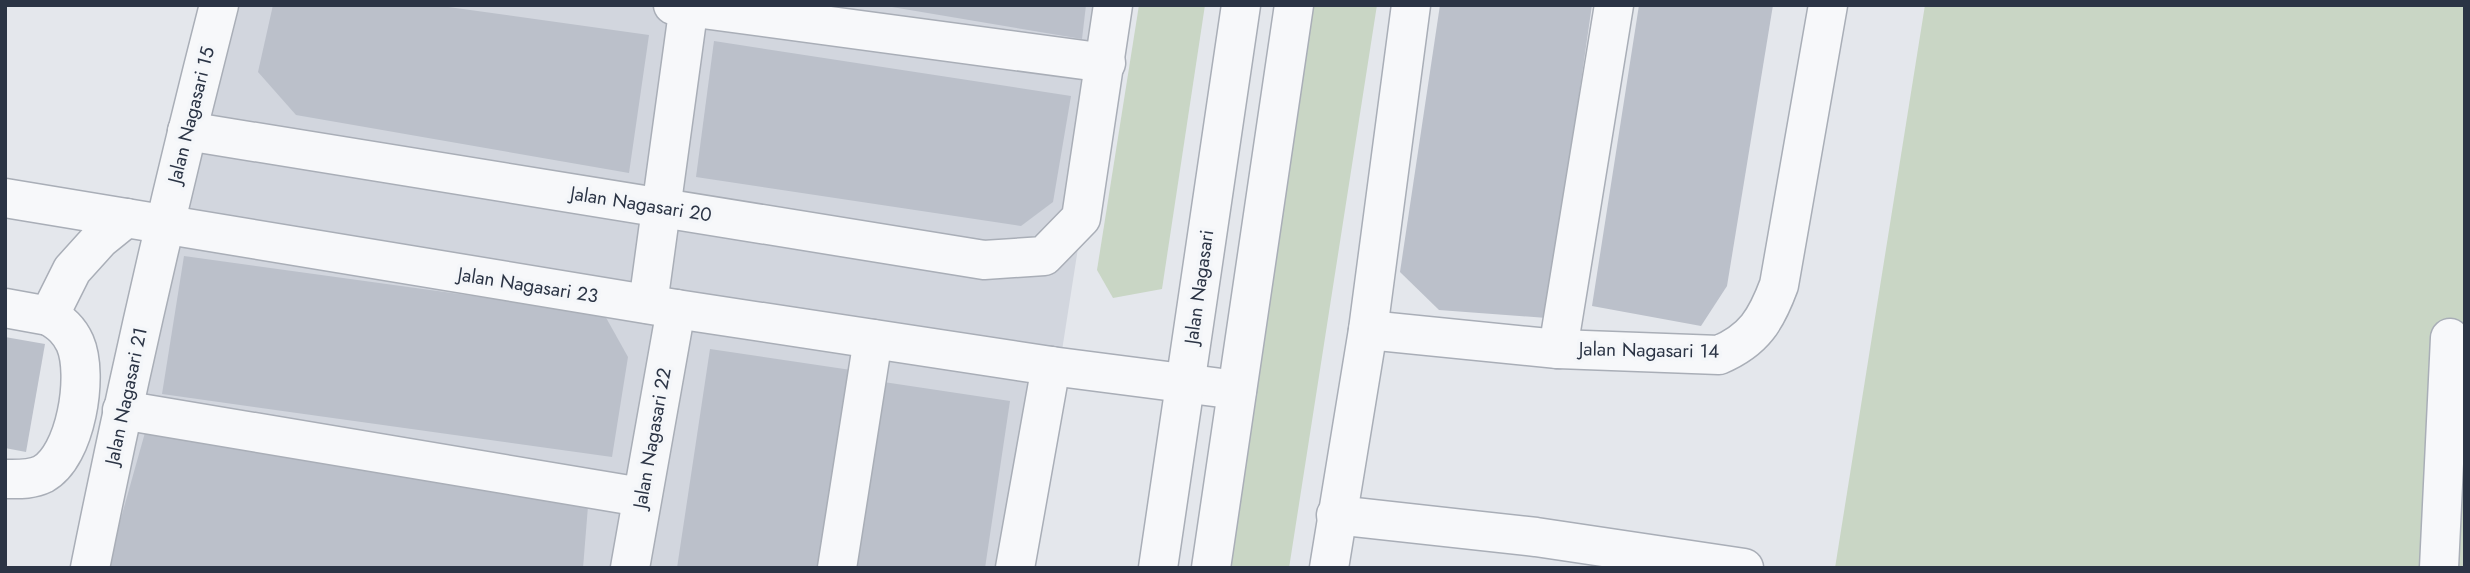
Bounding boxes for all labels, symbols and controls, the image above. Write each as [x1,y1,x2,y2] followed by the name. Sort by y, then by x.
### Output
[160,44,221,189] street label: Jalan Nagasari 15
[565,179,714,229] street label: Jalan Nagasari 20
[1177,228,1220,349] street label: Jalan Nagasari
[453,260,600,309] street label: Jalan Nagasari 23
[98,325,154,470] street label: Jalan Nagasari 21
[1576,335,1719,365] street label: Jalan Nagasari 14
[626,366,678,513] street label: Jalan Nagasari 22

